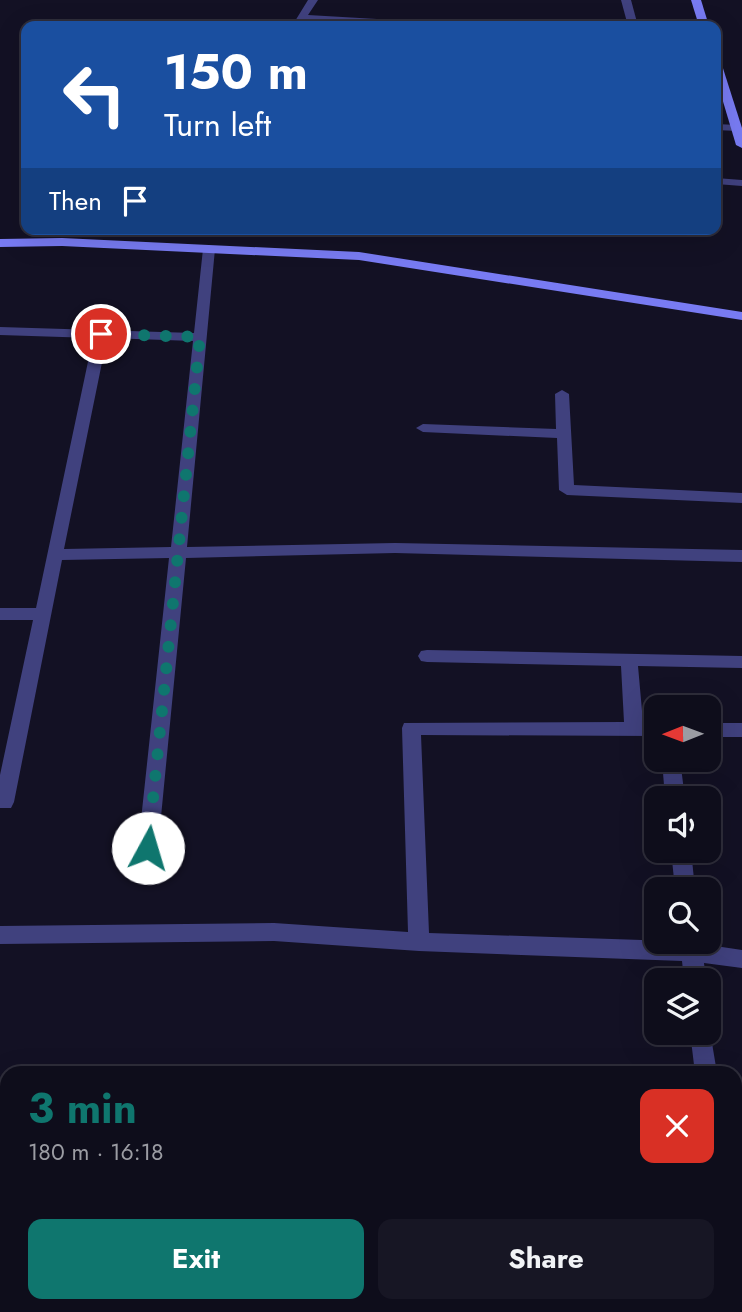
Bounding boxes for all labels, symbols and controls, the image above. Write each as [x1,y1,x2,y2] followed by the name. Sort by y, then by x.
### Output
[164,37,308,107] text: 150 m
[49,49,140,140] icon: left
[164,102,271,148] text: Turn left
[49,182,102,220] text: Then
[116,182,154,220] icon: arrive
[71,304,131,364] pin
[82,315,120,353] icon: arrive
[644,695,721,772] north arrow
[644,695,721,1045] map controls
[644,786,721,863] button: sound
[111,811,185,885] position arrow
[644,877,721,954] button: search
[644,968,721,1045] button: layers
[28,1078,137,1139] text: 3 min
[640,1089,714,1163] button: close
[28,1135,164,1169] text: 180 m · 16:18
[28,1219,364,1299] button: Exit
[378,1219,714,1299] button: Share

